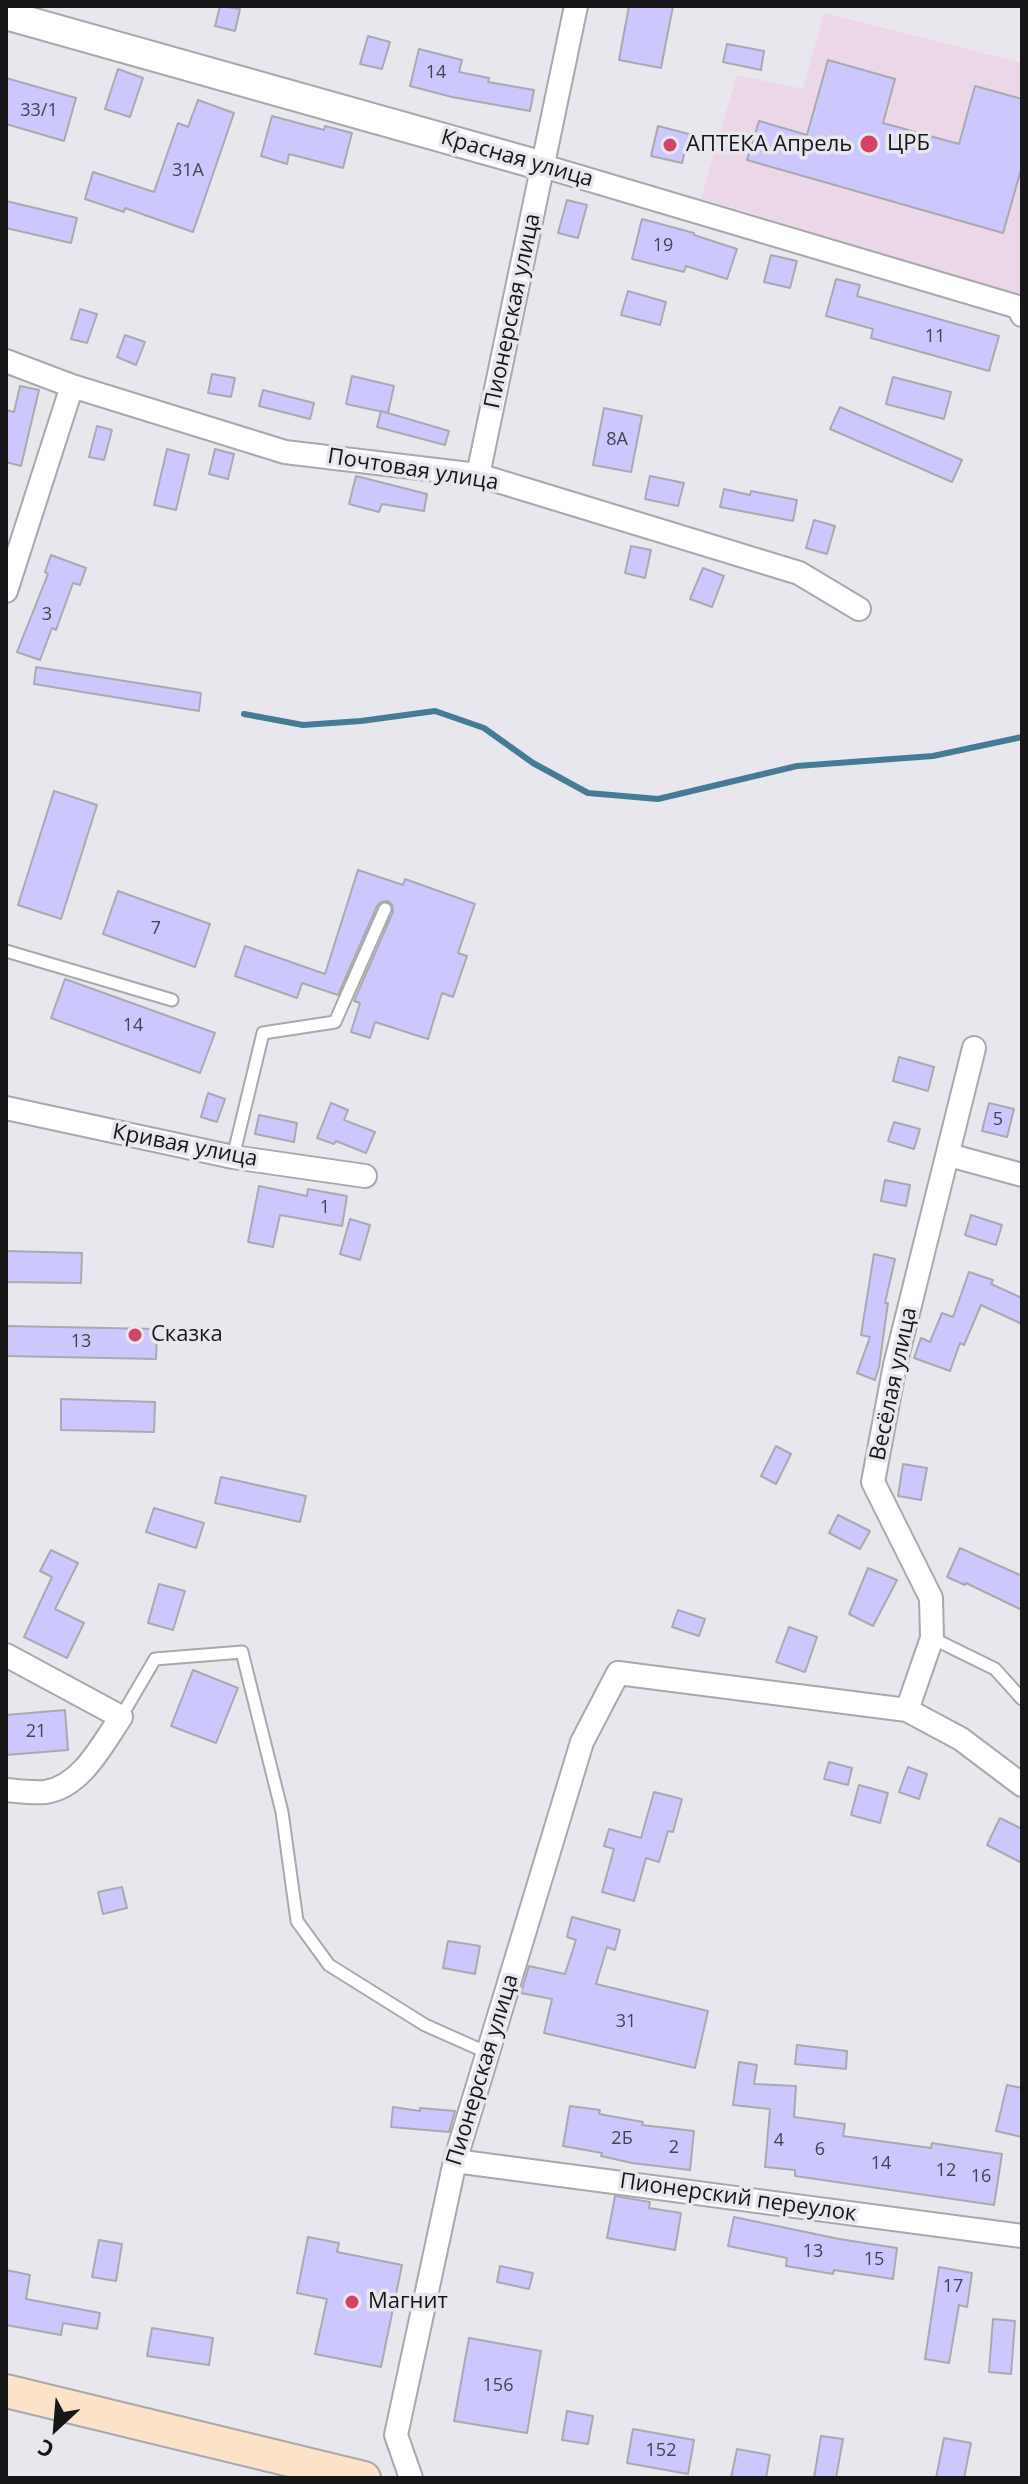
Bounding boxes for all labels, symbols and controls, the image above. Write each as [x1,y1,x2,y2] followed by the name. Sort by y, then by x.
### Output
[426,62,446,84] house number: 14
[20,100,58,122] house number: 33/1
[438,125,596,193] street label: Красная улица
[887,131,930,157] place label: ЦРБ
[686,132,852,158] place label: АПТЕКА Апрель
[858,133,880,155] marker: ЦРБ
[661,136,679,154] marker: АПТЕКА Апрель
[172,160,204,182] house number: 31А
[479,211,547,411] street label: Пионерская улица
[653,235,673,257] house number: 19
[925,326,945,348] house number: 11
[606,429,628,451] house number: 8А
[326,443,500,497] street label: Почтовая улица
[42,604,52,626] house number: 3
[151,918,161,940] house number: 7
[123,1015,143,1037] house number: 14
[993,1109,1003,1131] house number: 5
[110,1119,260,1173] street label: Кривая улица
[320,1197,330,1219] house number: 1
[865,1305,923,1463] street label: Весёлая улица
[151,1322,223,1348] place label: Сказка
[126,1326,144,1344] marker: Сказка
[71,1331,91,1353] house number: 13
[26,1721,46,1743] house number: 21
[441,1971,525,2169] street label: Пионерская улица
[616,2011,636,2033] house number: 31
[611,2128,633,2150] house number: 2Б
[774,2130,784,2152] house number: 4
[669,2137,679,2159] house number: 2
[815,2139,825,2161] house number: 6
[871,2153,891,2175] house number: 14
[936,2160,956,2182] house number: 12
[971,2166,991,2188] house number: 16
[618,2168,858,2228] street label: Пионерский переулок
[803,2241,823,2263] house number: 13
[864,2249,884,2271] house number: 15
[943,2276,963,2298] house number: 17
[368,2289,448,2315] place label: Магнит
[343,2293,361,2311] marker: Магнит
[483,2375,513,2397] house number: 156
[16,2388,96,2468] north arrow
[33,2433,58,2466] text: С
[646,2440,676,2462] house number: 152

